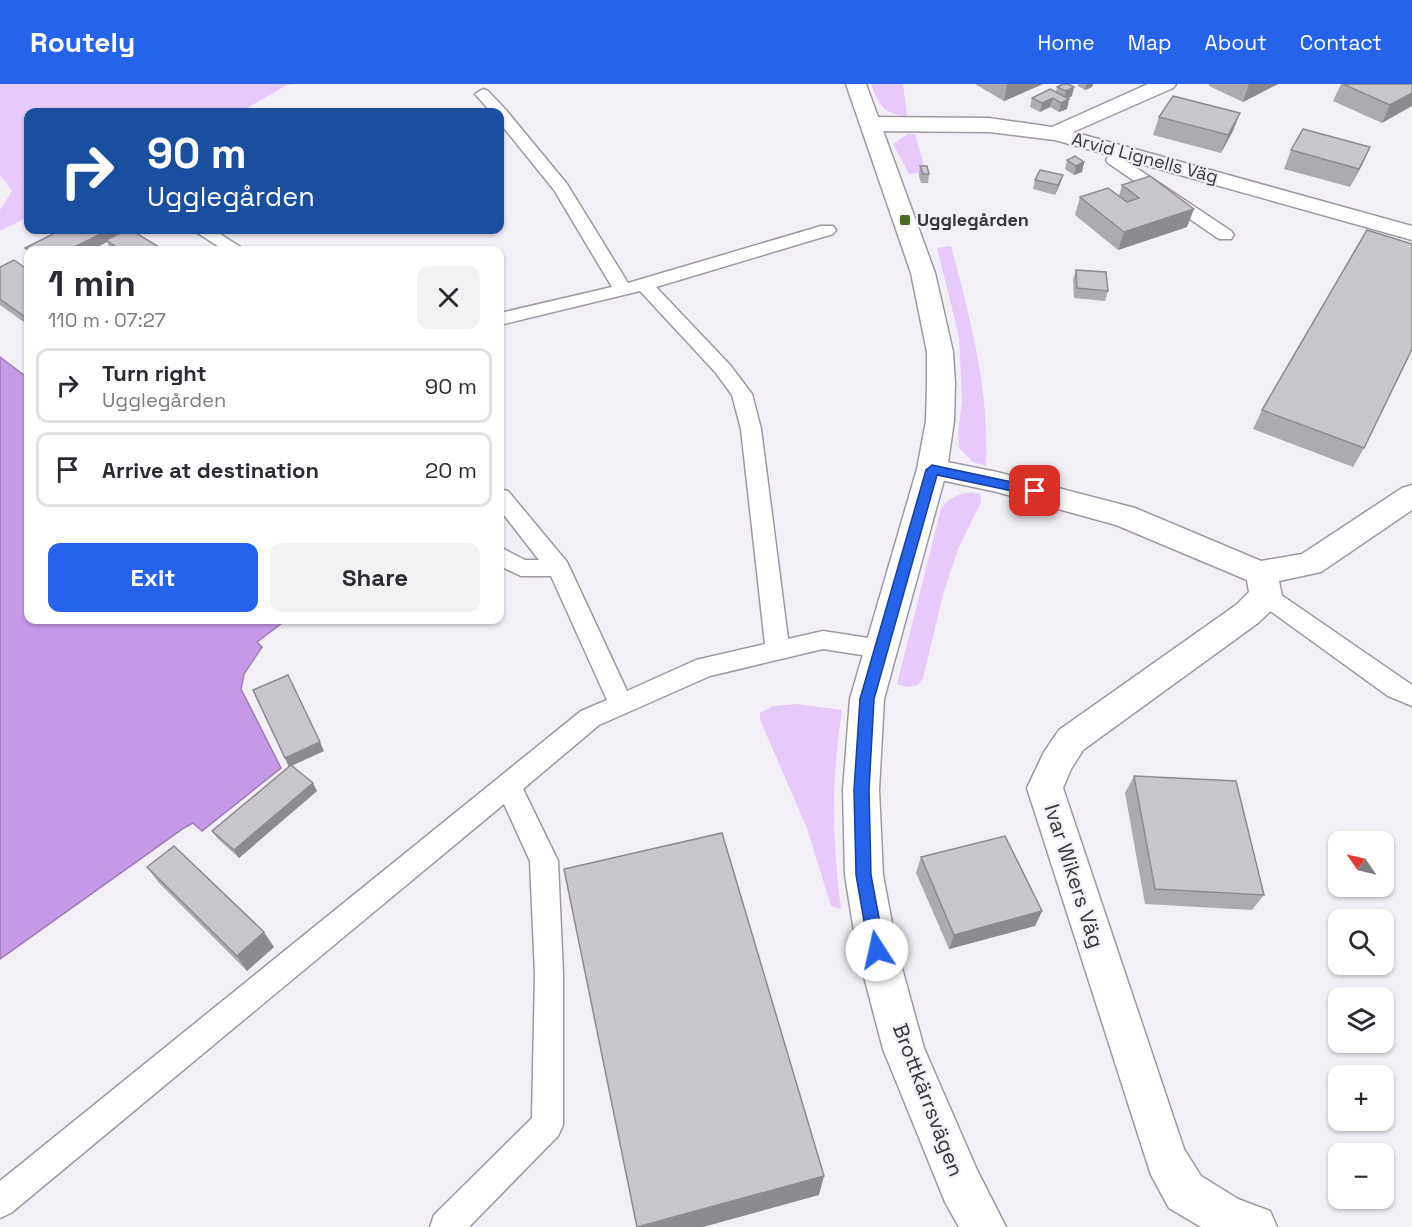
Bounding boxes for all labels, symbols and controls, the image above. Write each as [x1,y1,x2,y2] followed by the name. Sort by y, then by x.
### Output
[30,24,135,60] text: Routely
[1037,29,1095,56] text: Home
[1128,29,1172,56] text: Map
[1205,29,1267,56] text: About
[1300,29,1382,56] text: Contact
[147,127,247,180] text: 90 m
[1069,127,1221,188] street label: Arvid Lignells Väg
[48,132,126,210] icon: right
[147,179,315,214] text: Ugglegården
[917,208,1029,231] place label: Ugglegården
[898,213,912,227] marker: Ugglegården
[48,261,136,307] text: 1 min
[417,266,480,329] button: close
[48,307,166,333] text: 110 m · 07:27
[102,359,207,387] text: Turn right
[51,369,84,402] icon: right
[425,372,477,400] text: 90 m
[102,387,226,413] text: Ugglegården
[51,453,84,486] icon: arrive
[102,456,319,484] text: Arrive at destination
[425,456,477,484] text: 20 m
[1009,465,1060,516] pin
[1018,474,1051,507] icon: arrive
[48,543,258,612] button: Exit
[270,543,480,612] button: Share
[1039,801,1110,951] street label: Ivar Wikers Väg
[1328,831,1394,897] north arrow
[1328,831,1394,1209] map controls
[1328,909,1394,975] button: search
[845,918,909,982] position arrow
[1328,987,1394,1053] button: layers
[887,1019,970,1180] street label: Brottkärrsvägen
[1328,1065,1394,1131] button: +
[1328,1143,1394,1209] button: −

